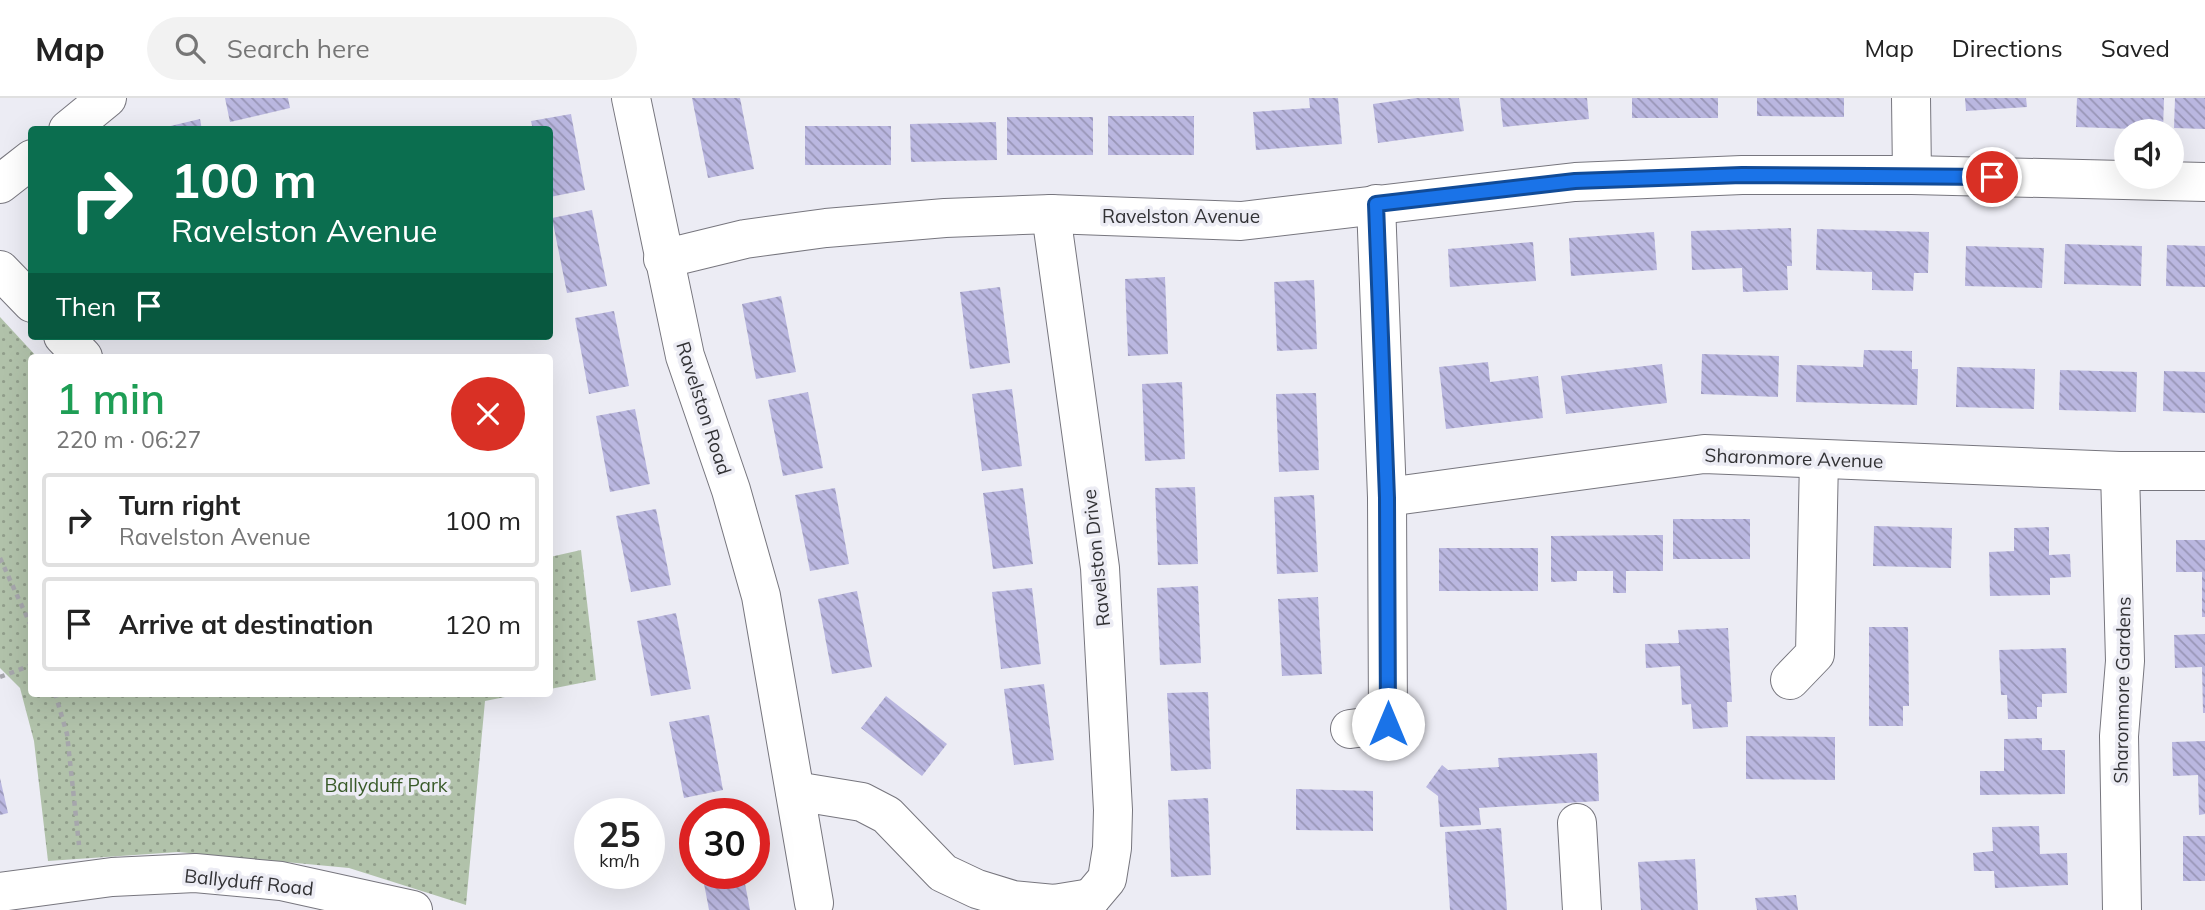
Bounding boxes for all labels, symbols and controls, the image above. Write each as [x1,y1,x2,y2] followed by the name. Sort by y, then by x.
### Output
[147,17,637,80] search box
[35,28,105,69] text: Map
[171,29,209,67] icon: search
[227,32,370,65] text: Search here
[1864,33,1914,63] text: Map
[1952,33,2063,63] text: Directions
[2101,33,2170,63] text: Saved
[2114,119,2184,189] map controls
[2114,119,2184,189] button: sound
[1962,147,2022,207] pin
[171,149,317,210] text: 100 m
[56,154,147,245] icon: right
[1973,158,2011,196] icon: arrive
[1102,204,1260,228] street label: Ravelston Avenue
[171,210,438,250] text: Ravelston Avenue
[130,287,168,325] icon: arrive
[56,290,116,323] text: Then
[671,338,737,478] street label: Ravelston Road
[56,372,165,425] text: 1 min
[451,377,525,451] button: close
[56,425,201,454] text: 220 m · 06:27
[1704,443,1884,473] street label: Sharonmore Avenue
[1077,488,1115,628] street label: Ravelston Drive
[119,489,240,522] text: Turn right
[60,501,98,539] icon: right
[445,504,521,537] text: 100 m
[119,522,311,551] text: Ravelston Avenue
[2108,596,2136,784] street label: Sharonmore Gardens
[60,605,98,643] icon: arrive
[119,608,374,641] text: Arrive at destination
[445,608,521,641] text: 120 m
[1351,687,1425,761] position arrow
[324,773,448,797] park label: Ballyduff Park
[679,798,770,889] speed limit sign: 30
[598,812,641,856] text: 25
[599,849,640,872] text: km/h
[183,863,315,901] street label: Ballyduff Road

